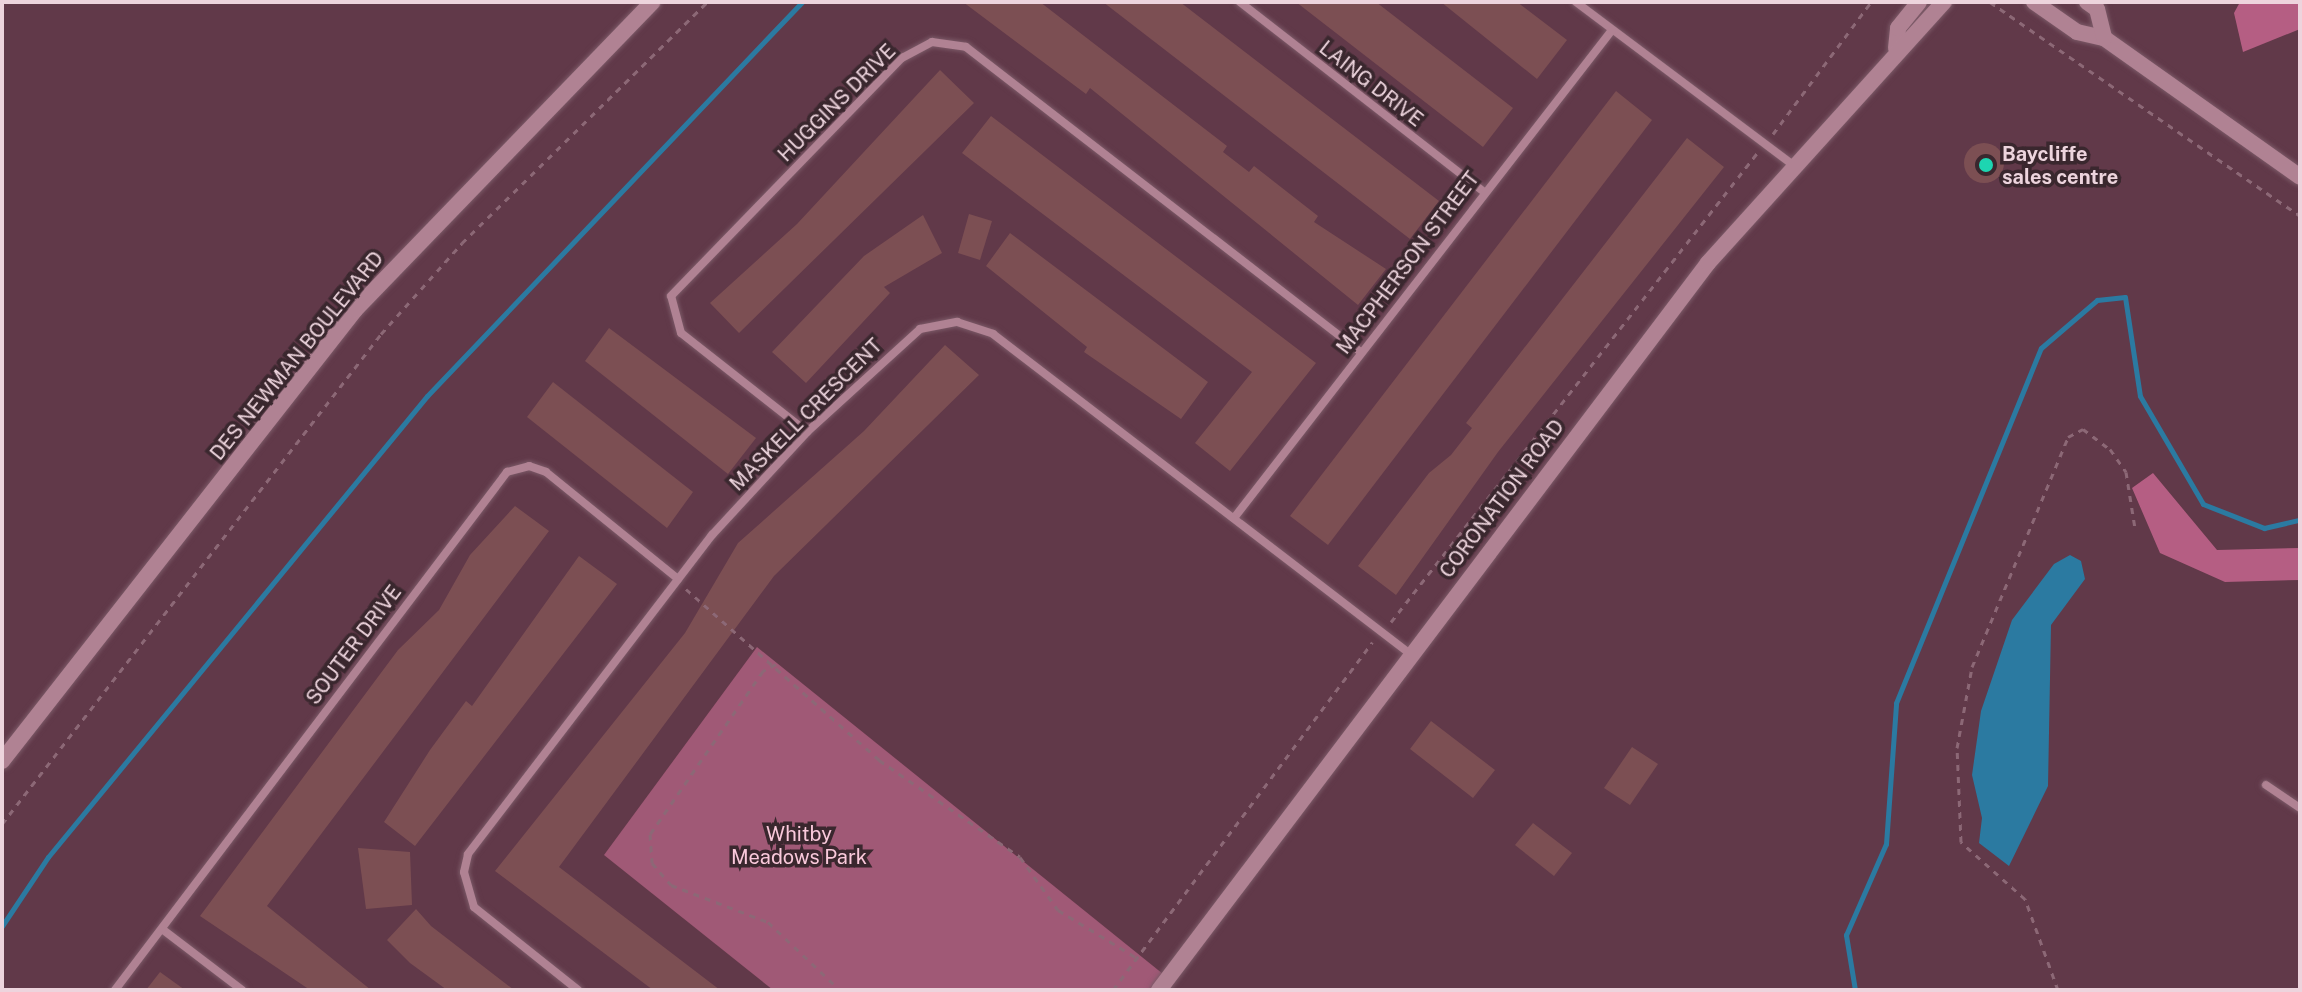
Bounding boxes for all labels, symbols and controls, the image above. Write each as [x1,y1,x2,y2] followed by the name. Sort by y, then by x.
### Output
[1314,36,1428,132] street label: LAING DRIVE
[773,39,901,167] street label: HUGGINS DRIVE
[2002,142,2118,189] place label: Baycliffe sales centre
[1977,156,1995,174] marker: Baycliffe sales centre
[1332,167,1484,359] street label: MACPHERSON STREET
[205,247,389,465] street label: DES NEWMAN BOULEVARD
[725,334,887,496] street label: MASKELL CRESCENT
[1435,415,1569,583] street label: CORONATION ROAD
[301,581,407,709] street label: SOUTER DRIVE
[731,822,867,869] park label: Whitby Meadows Park

